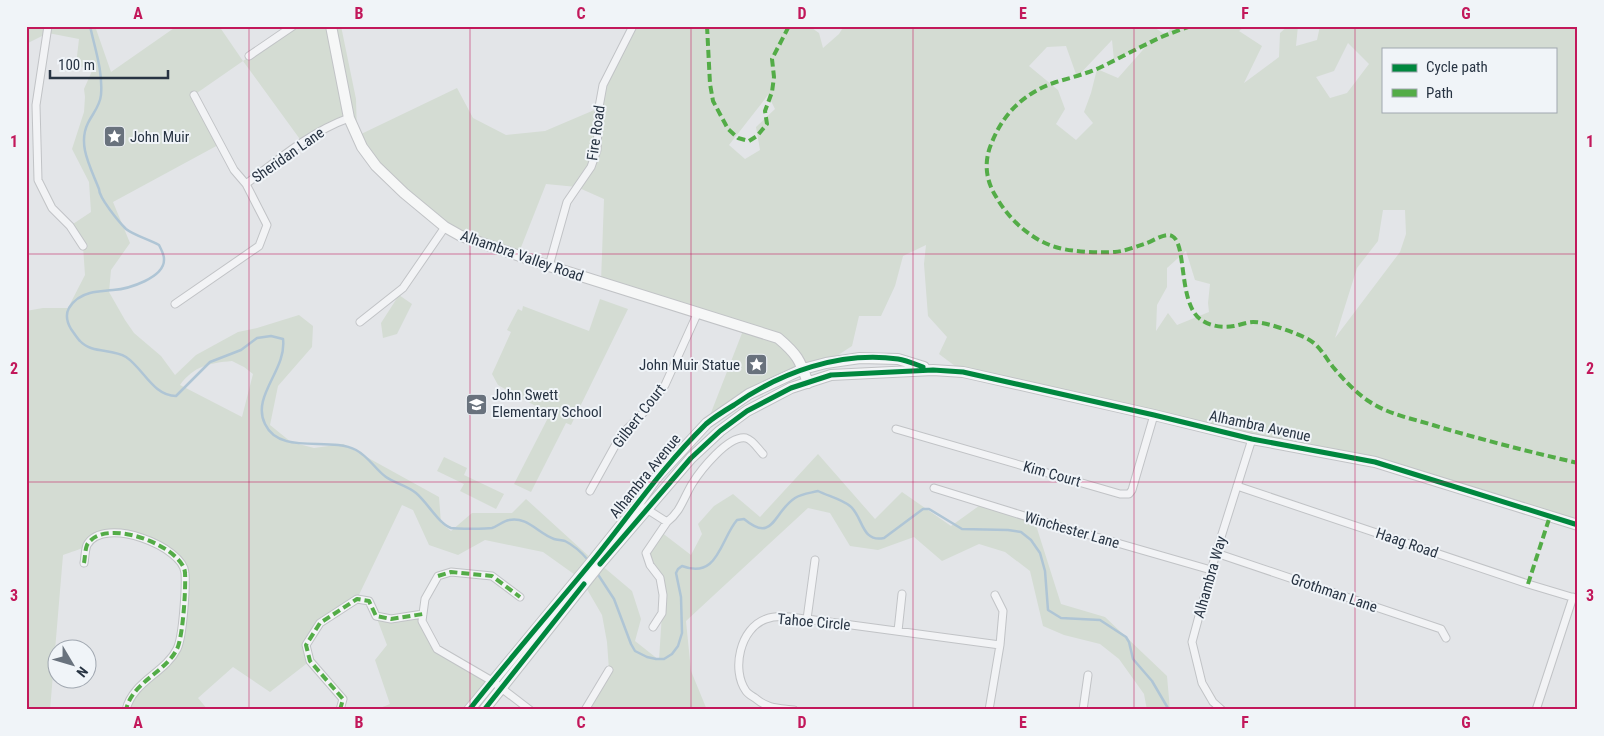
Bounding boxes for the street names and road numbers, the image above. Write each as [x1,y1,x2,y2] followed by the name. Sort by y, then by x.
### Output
[583,104,609,162] street label: Fire Road
[248,124,328,186] street label: Sheridan Lane
[458,226,586,286] street label: Alhambra Valley Road
[609,381,669,451] street label: Gilbert Court
[1208,406,1312,446] street label: Alhambra Avenue
[605,430,685,522] street label: Alhambra Avenue
[1021,457,1083,491] street label: Kim Court
[1022,508,1122,552] street label: Winchester Lane
[1374,524,1440,562] street label: Haag Road
[1190,534,1230,620] street label: Alhambra Way
[1288,570,1380,616] street label: Grothman Lane
[777,610,851,634] street label: Tahoe Circle

